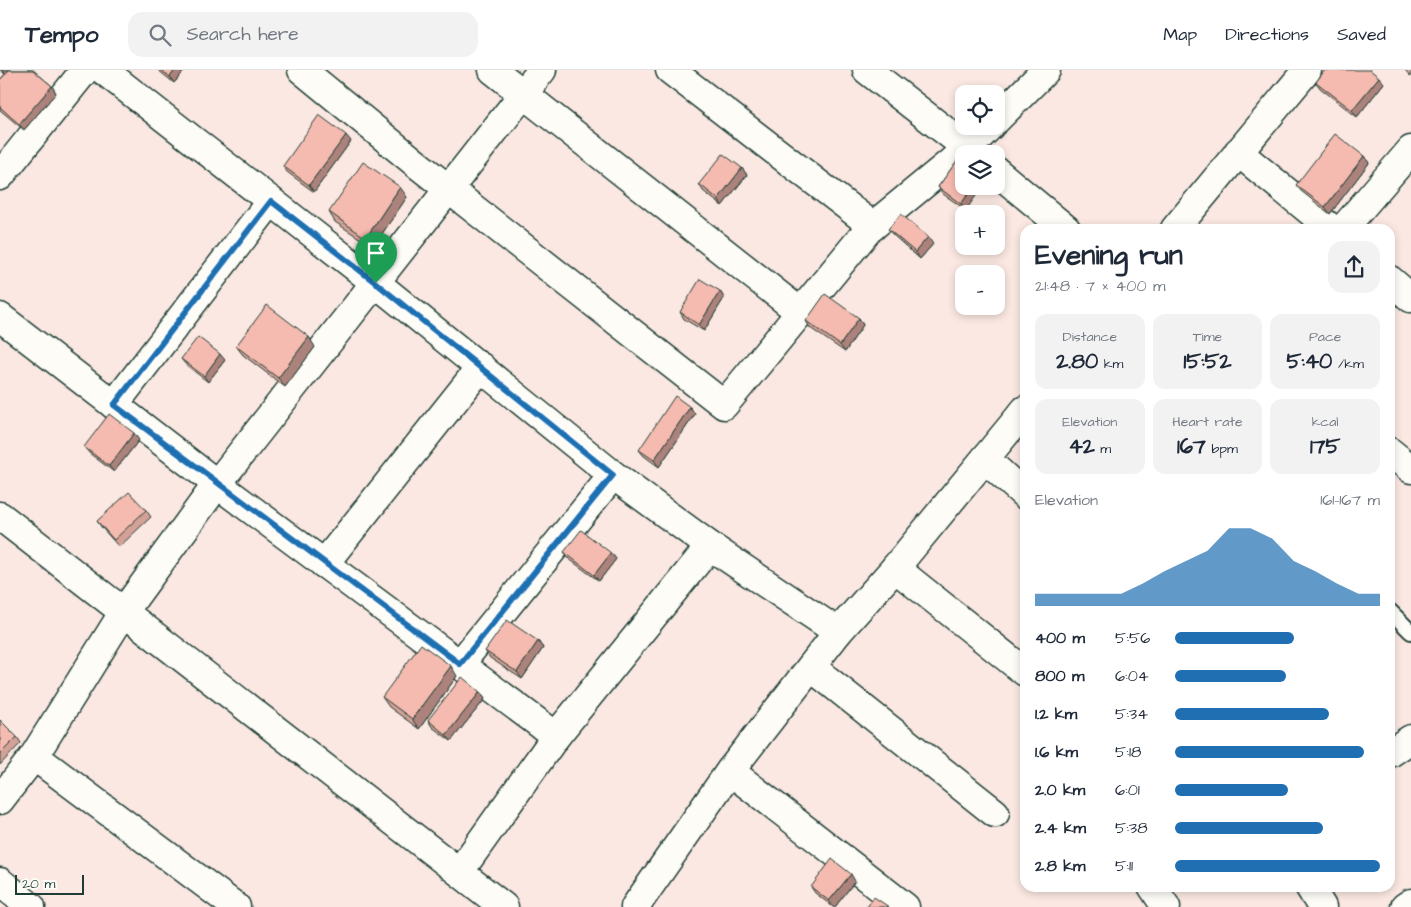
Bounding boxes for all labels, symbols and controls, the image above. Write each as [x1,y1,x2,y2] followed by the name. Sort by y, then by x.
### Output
[128,12,478,57] search box
[25,18,98,52] text: Tempo
[146,21,174,49] icon: search
[186,21,299,48] text: Search here
[1163,22,1197,47] text: Map
[1225,22,1309,47] text: Directions
[1337,22,1386,47] text: Saved
[955,85,1005,315] map controls
[955,85,1005,135] button: locate
[955,145,1005,195] button: layers
[955,205,1005,255] button: +
[355,232,397,283] pin
[1035,236,1183,275] text: Evening run
[362,239,390,267] icon: arrive
[1328,241,1380,293] button: share
[955,265,1005,315] button: −
[1035,275,1165,297] text: 21:48 · 7 × 400 m
[1063,327,1117,347] text: Distance
[1193,327,1222,347] text: Time
[1309,327,1341,347] text: Pace
[1056,347,1098,376] text: 2.80
[1184,347,1231,376] text: 15:52
[1286,347,1332,376] text: 5:40
[1098,354,1123,374] text: km
[1332,354,1364,374] text: /km
[1062,412,1117,432] text: Elevation
[1172,412,1243,432] text: Heart rate
[1312,412,1339,432] text: kcal
[1068,432,1095,461] text: 42
[1177,432,1206,461] text: 167
[1310,432,1340,461] text: 175
[1095,439,1111,459] text: m
[1206,439,1238,459] text: bpm
[1035,489,1098,511] text: Elevation
[1320,489,1380,511] text: 161–167 m
[1035,627,1085,649] text: 400 m
[1115,627,1150,649] text: 5:56
[1035,665,1084,687] text: 800 m
[1115,665,1149,687] text: 6:04
[1035,703,1077,725] text: 1.2 km
[1115,703,1148,725] text: 5:34
[1035,741,1078,763] text: 1.6 km
[1115,741,1141,763] text: 5:18
[1035,779,1085,801] text: 2.0 km
[1115,779,1140,801] text: 6:01
[1035,817,1086,839] text: 2.4 km
[1115,817,1148,839] text: 5:38
[1035,855,1085,877] text: 2.8 km
[1115,855,1133,877] text: 5:11
[15,872,84,895] scale bar
[22,874,55,894] text: 20 m

